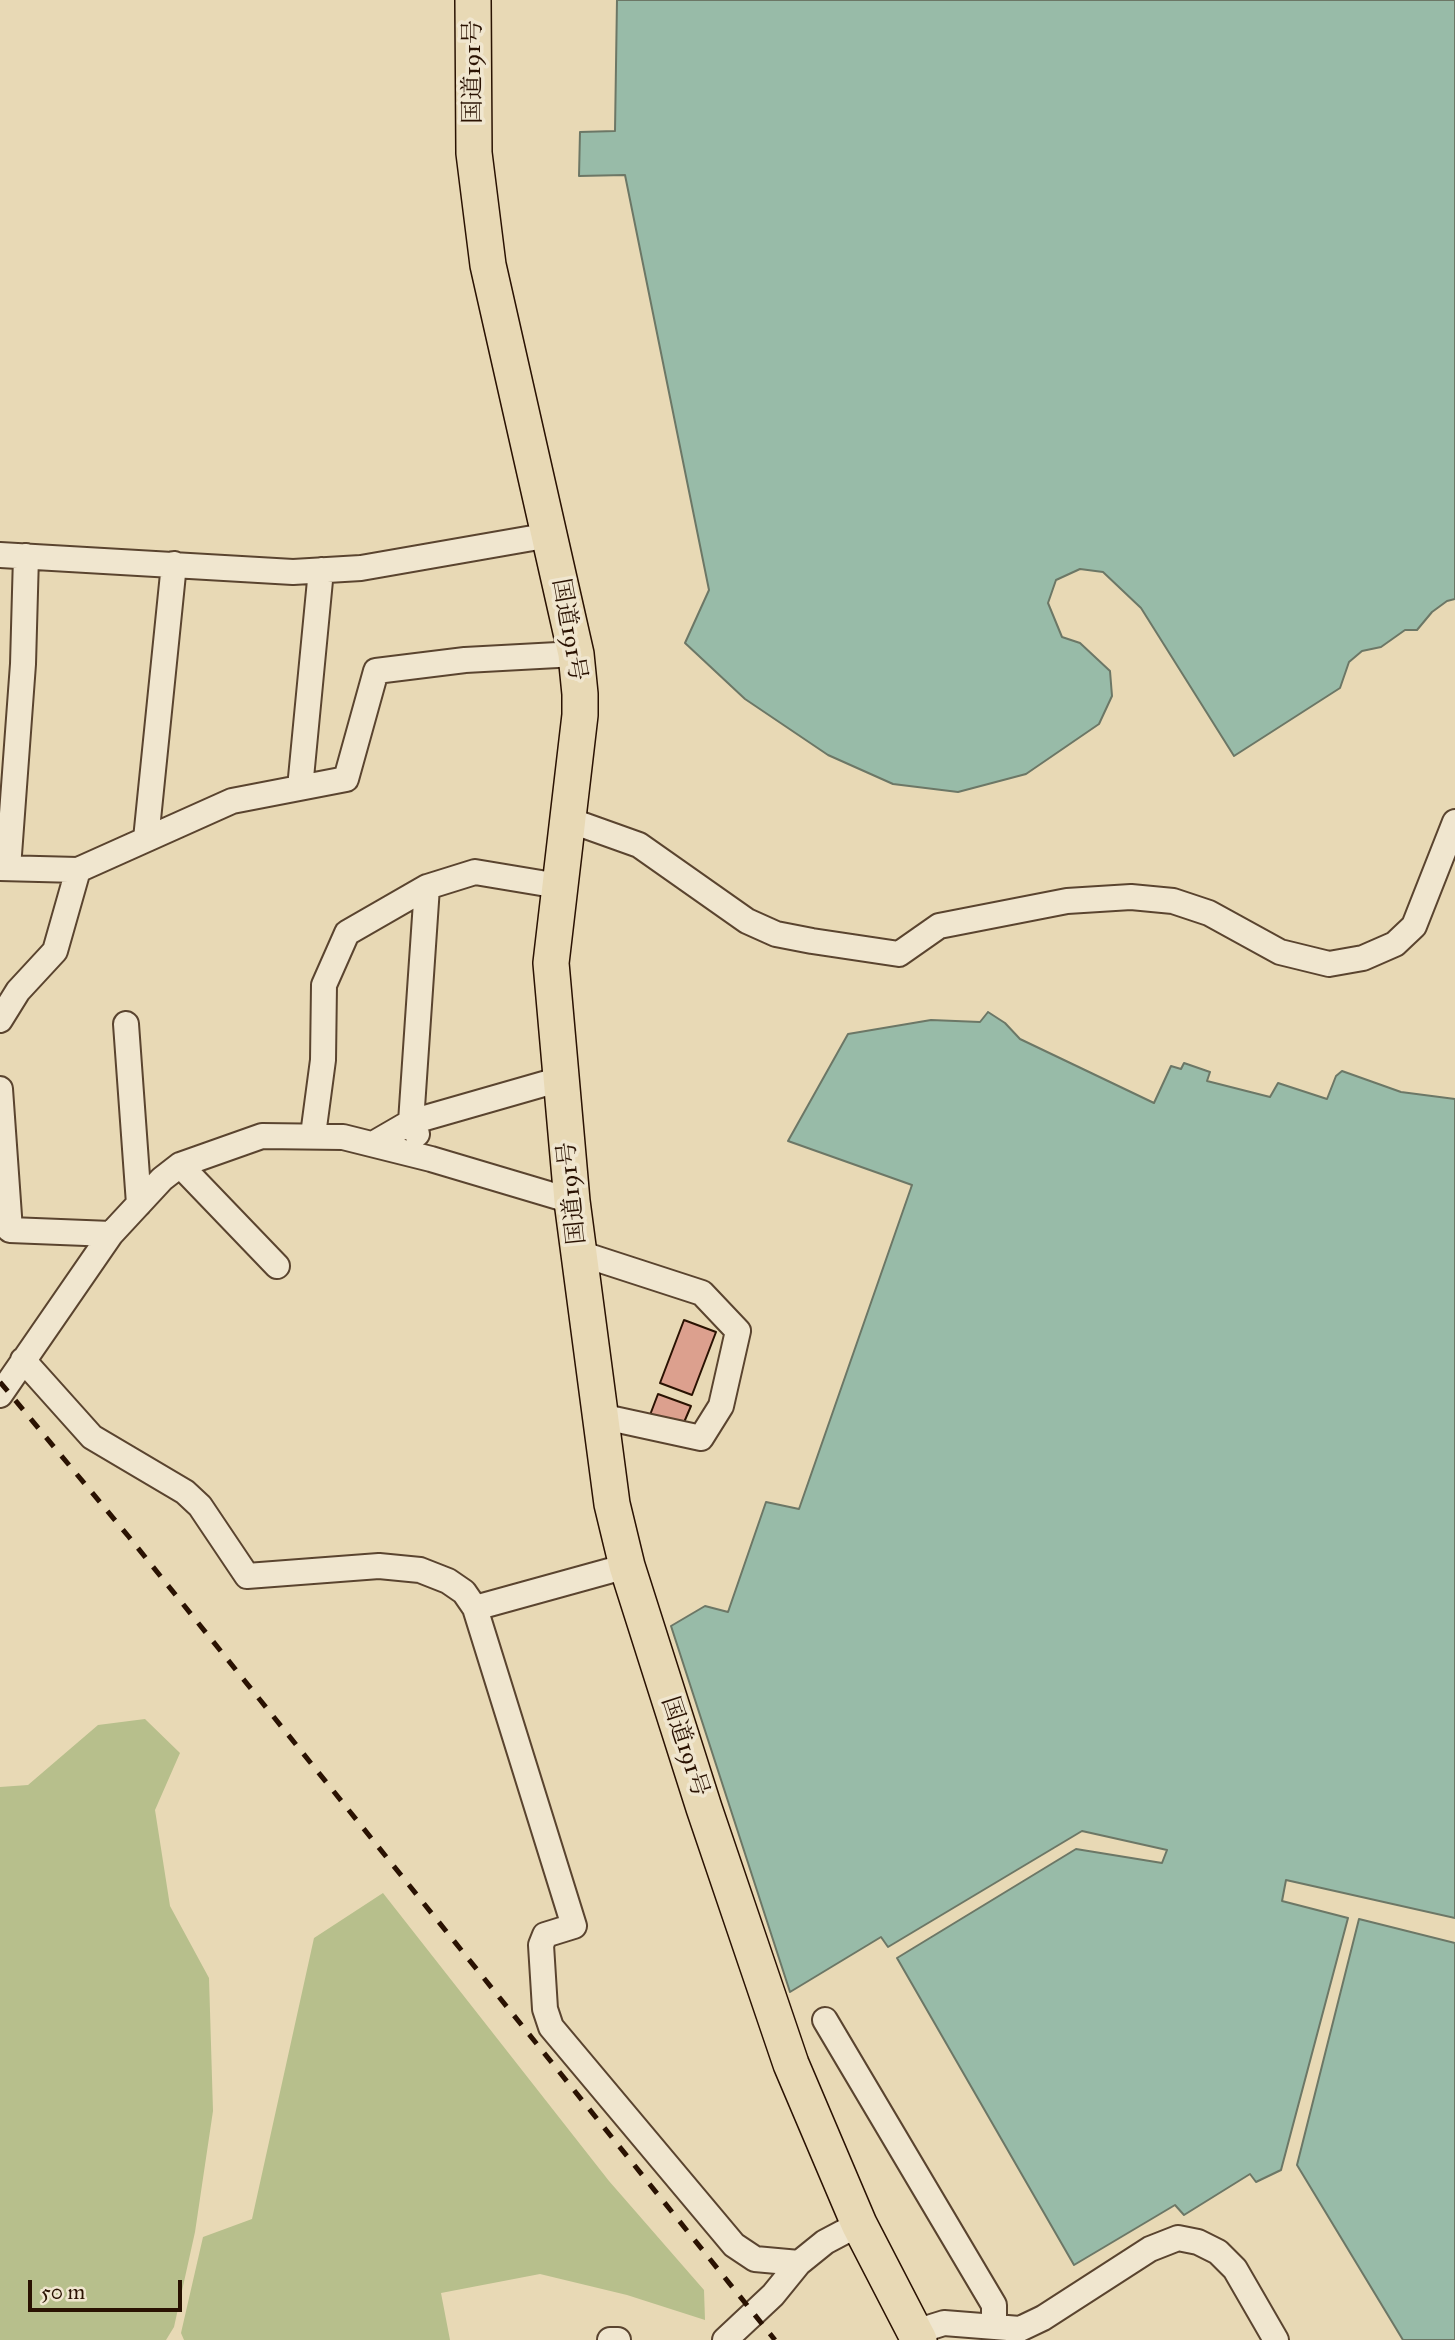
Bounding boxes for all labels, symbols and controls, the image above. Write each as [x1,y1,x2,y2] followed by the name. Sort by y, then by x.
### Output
[460,20,488,124] street label: 国道191号
[545,577,591,683] street label: 国道191号
[553,1140,593,1246] street label: 国道191号
[654,1693,714,1801] street label: 国道191号
[32,2266,186,2310] scale bar
[41,2279,85,2305] text: 50 m

